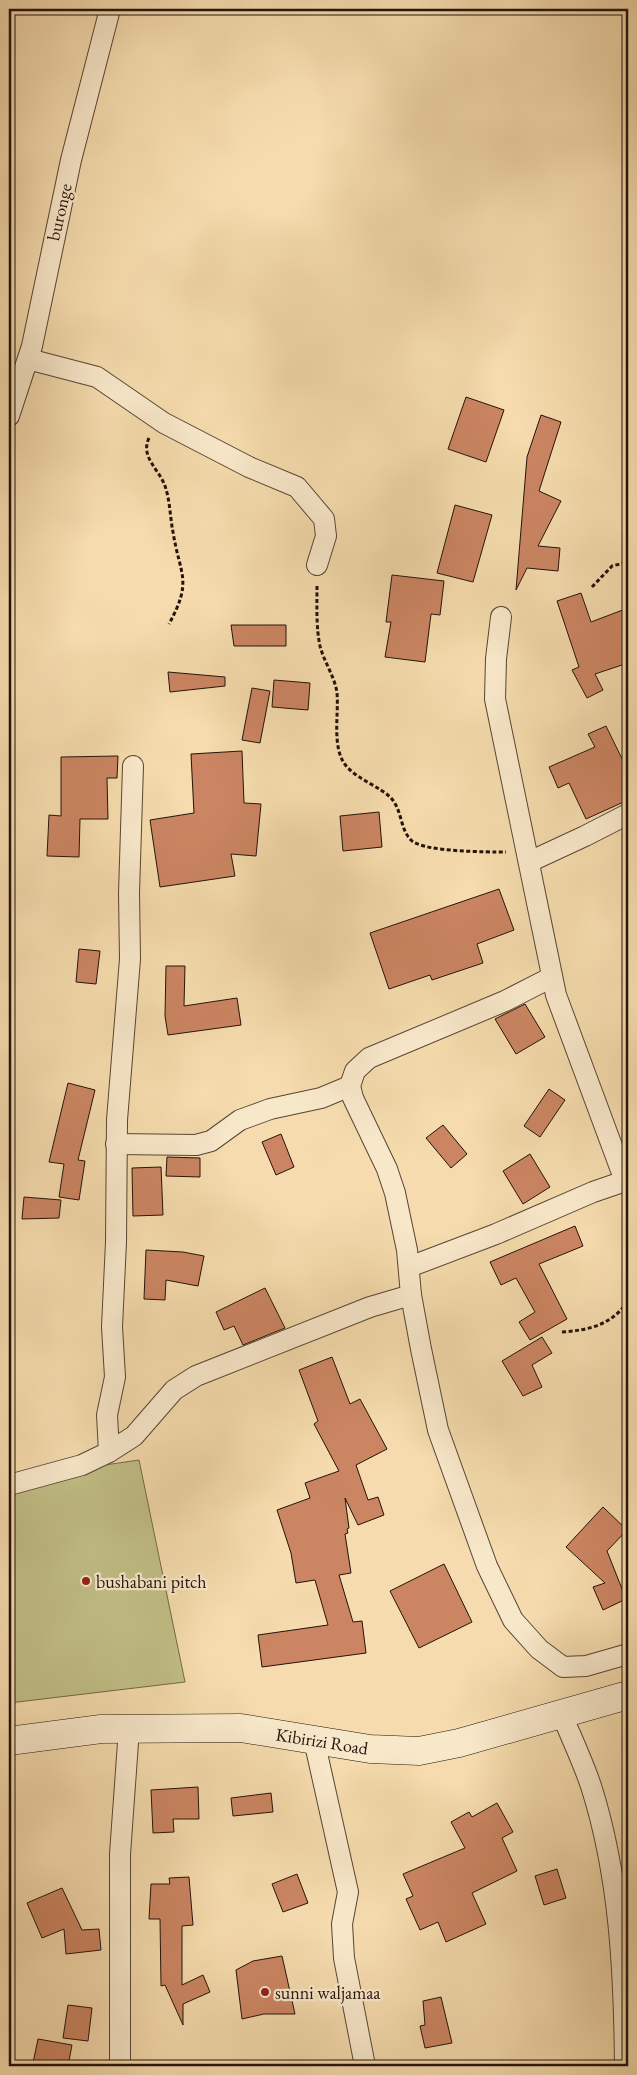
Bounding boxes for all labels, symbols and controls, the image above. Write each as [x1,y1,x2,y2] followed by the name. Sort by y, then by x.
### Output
[41,181,77,243] street label: buronge
[96,1570,207,1593] place label: bushabani pitch
[80,1575,92,1587] marker: bushabani pitch
[274,1722,371,1760] street label: Kibirizi Road
[275,1981,381,2004] place label: sunni waljamaa
[259,1986,271,1998] marker: sunni waljamaa

